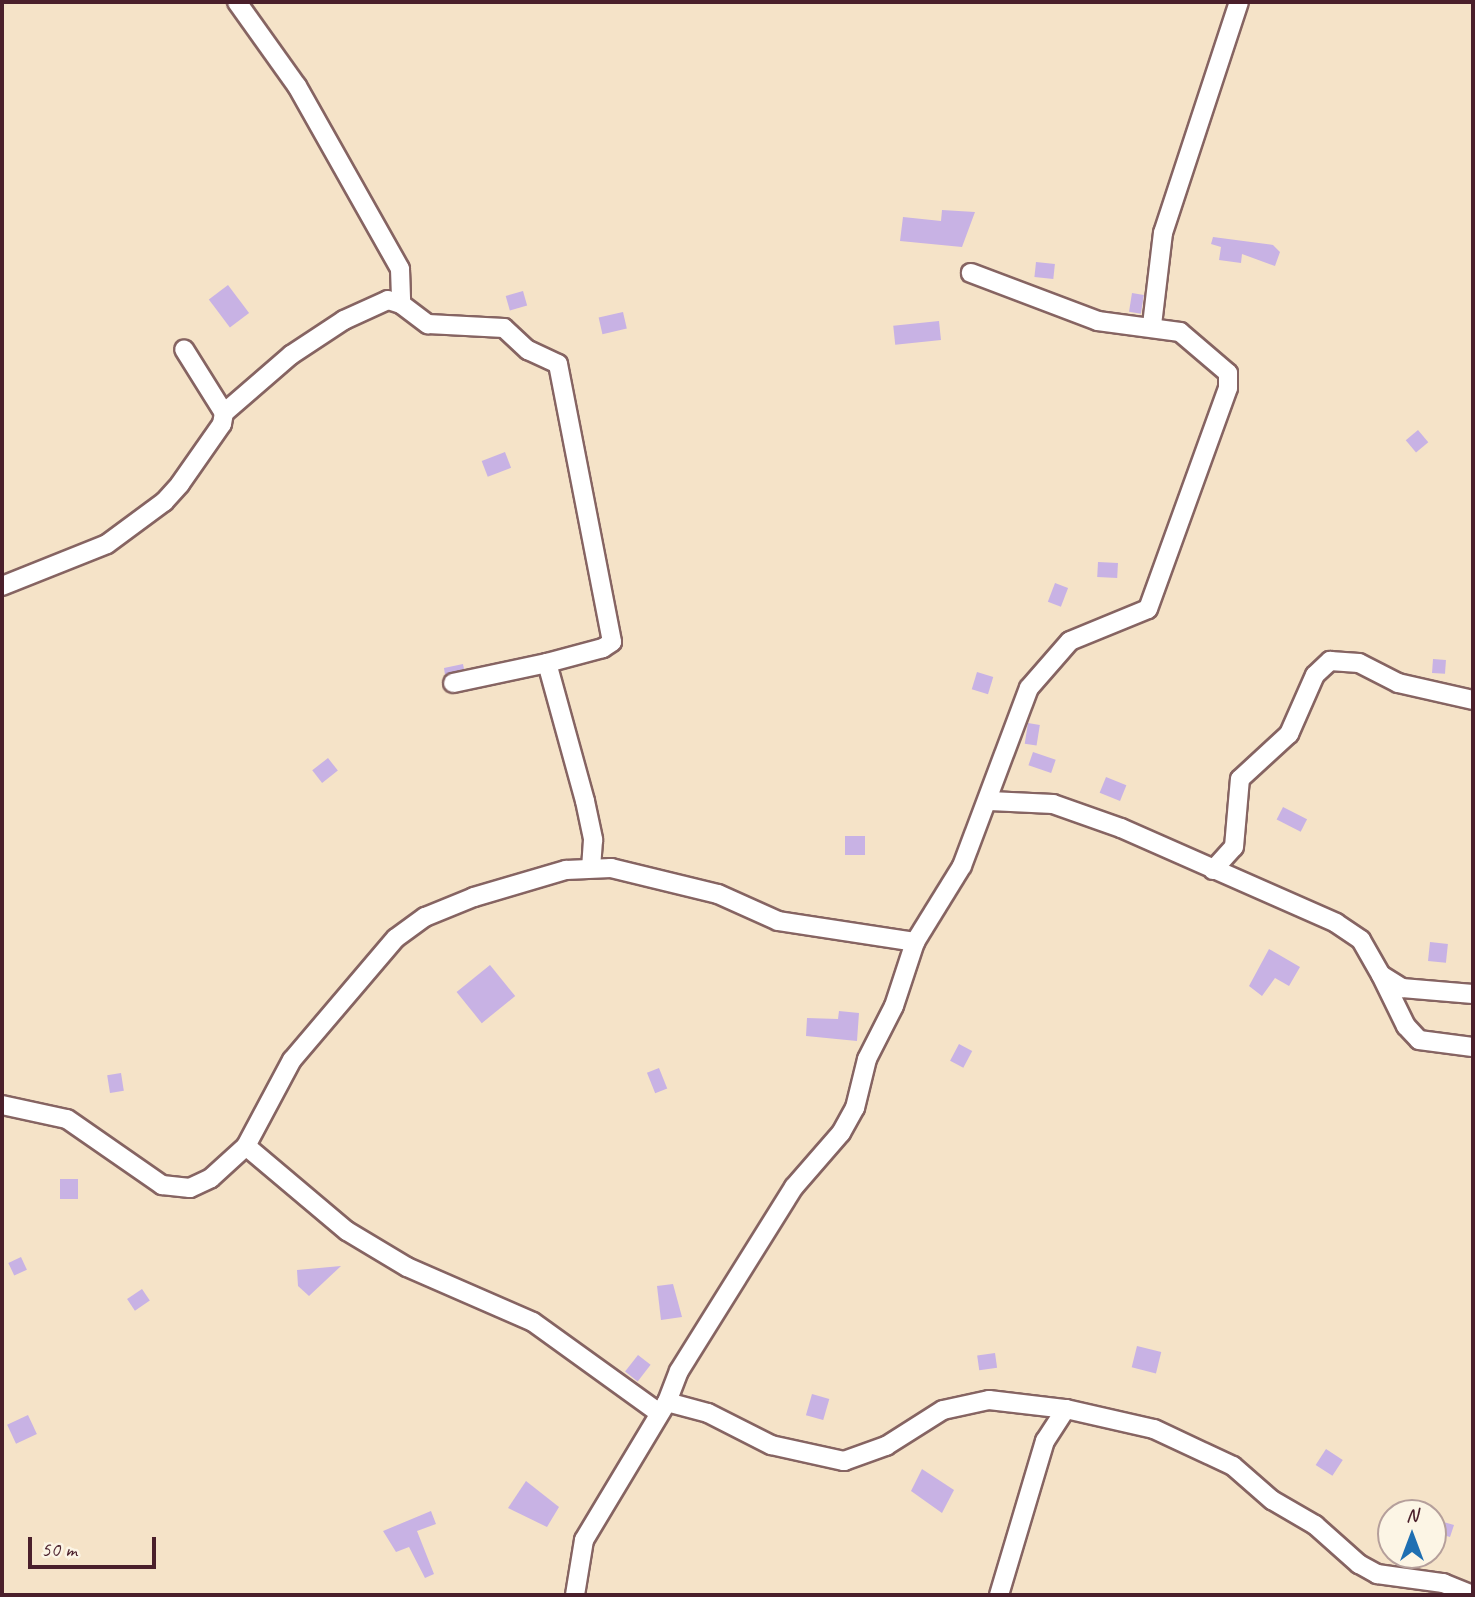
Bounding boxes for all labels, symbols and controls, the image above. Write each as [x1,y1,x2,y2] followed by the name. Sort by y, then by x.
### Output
[1377,1499,1447,1569] north arrow
[1406,1503,1418,1527] text: N
[32,1524,159,1568] scale bar
[41,1536,77,1562] text: 50 m

